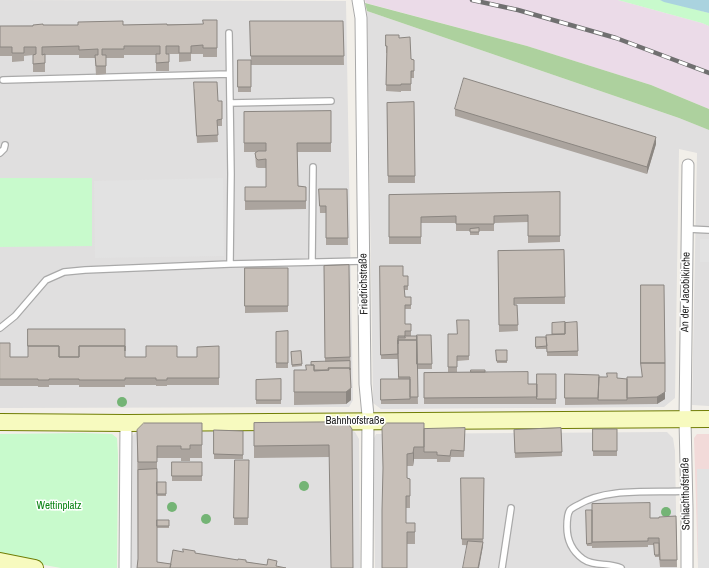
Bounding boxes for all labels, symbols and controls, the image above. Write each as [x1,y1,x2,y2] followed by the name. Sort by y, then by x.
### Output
[679,252,693,332] street label: An der Jacobikirche
[357,253,371,315] street label: Friedrichstraße
[325,414,385,428] street label: Bahnhofstraße
[679,458,693,530] street label: Schlachthofstraße
[37,499,81,513] park label: Wettinplatz

